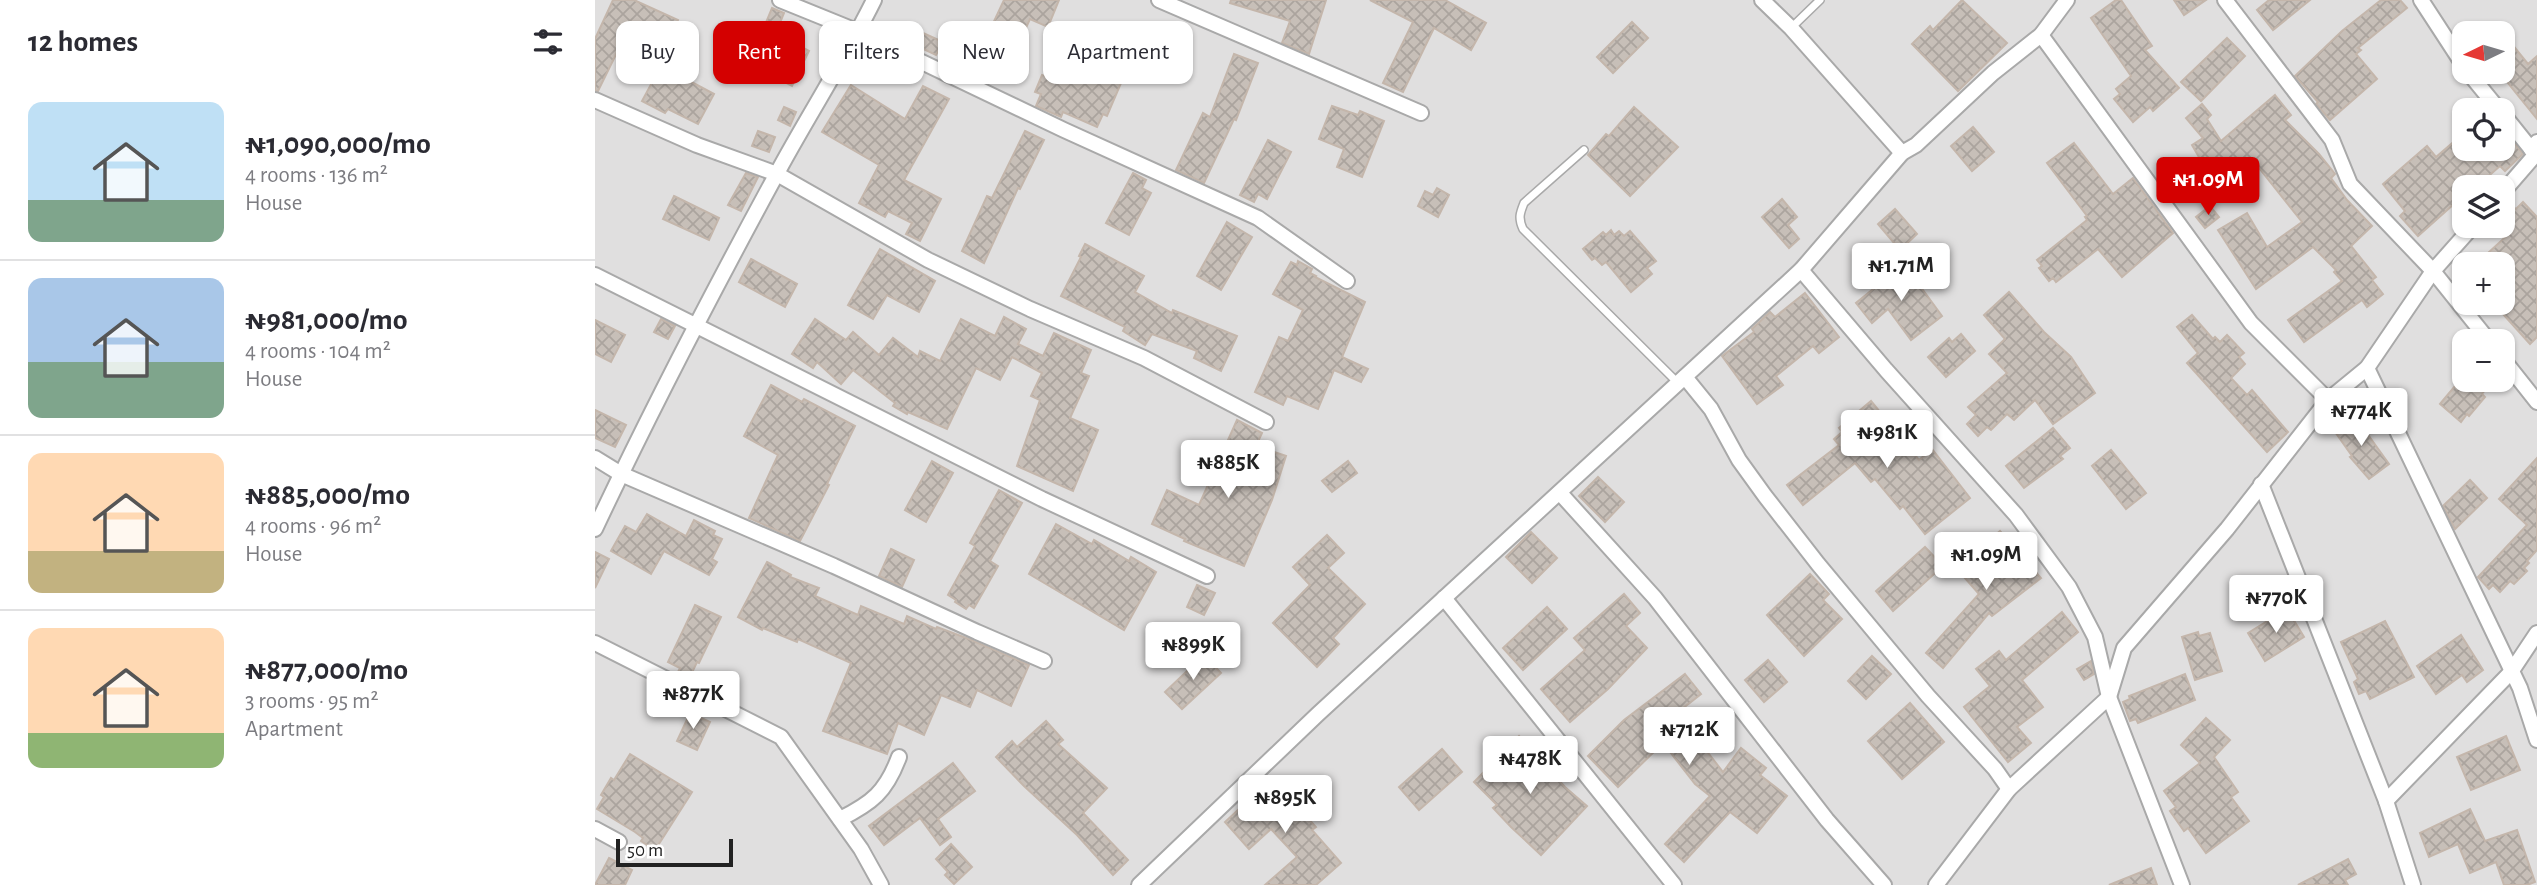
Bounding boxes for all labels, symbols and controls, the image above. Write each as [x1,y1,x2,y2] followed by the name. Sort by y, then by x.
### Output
[616,21,699,84] chip: Buy
[713,21,805,84] chip: Rent
[819,21,924,84] chip: Filters
[938,21,1029,84] chip: New
[1043,21,1193,84] chip: Apartment
[2452,21,2515,84] north arrow
[2452,21,2515,392] map controls
[529,23,567,61] icon: filters
[28,27,138,57] text: 12 homes
[2452,98,2515,161] button: locate
[245,129,431,159] text: ₦1,090,000/mo
[84,130,168,214] icon: home
[2151,158,2265,217] pin: ₦1.09M
[245,164,388,187] text: 4 rooms · 136 m²
[2172,168,2244,191] text: ₦1.09M
[2452,175,2515,238] button: layers
[245,192,302,215] text: House
[1844,244,1958,303] pin: ₦1.71M
[2452,252,2515,315] button: +
[1868,254,1934,277] text: ₦1.71M
[245,305,408,335] text: ₦981,000/mo
[84,306,168,390] icon: home
[2452,329,2515,392] button: −
[245,340,391,363] text: 4 rooms · 104 m²
[245,368,302,391] text: House
[2312,388,2410,448] pin: ₦774K
[2330,399,2392,422] text: ₦774K
[1838,410,1936,470] pin: ₦981K
[1857,421,1917,444] text: ₦981K
[1179,440,1277,500] pin: ₦885K
[1197,451,1259,474] text: ₦885K
[245,480,410,510] text: ₦885,000/mo
[84,481,168,565] icon: home
[245,515,381,538] text: 4 rooms · 96 m²
[1929,532,2043,592] pin: ₦1.09M
[245,543,302,566] text: House
[1950,543,2022,566] text: ₦1.09M
[2227,576,2325,635] pin: ₦770K
[2245,586,2307,609] text: ₦770K
[1144,622,1242,682] pin: ₦899K
[1161,633,1225,656] text: ₦899K
[245,655,408,685] text: ₦877,000/mo
[84,656,168,740] icon: home
[644,672,742,731] pin: ₦877K
[663,682,723,705] text: ₦877K
[245,690,378,713] text: 3 rooms · 95 m²
[1640,708,1738,767] pin: ₦712K
[245,718,343,741] text: Apartment
[1660,718,1718,741] text: ₦712K
[1481,736,1579,796] pin: ₦478K
[1499,747,1561,770] text: ₦478K
[1236,776,1334,835] pin: ₦895K
[1254,786,1316,809] text: ₦895K
[616,836,733,868] scale bar
[627,841,663,860] text: 50 m

